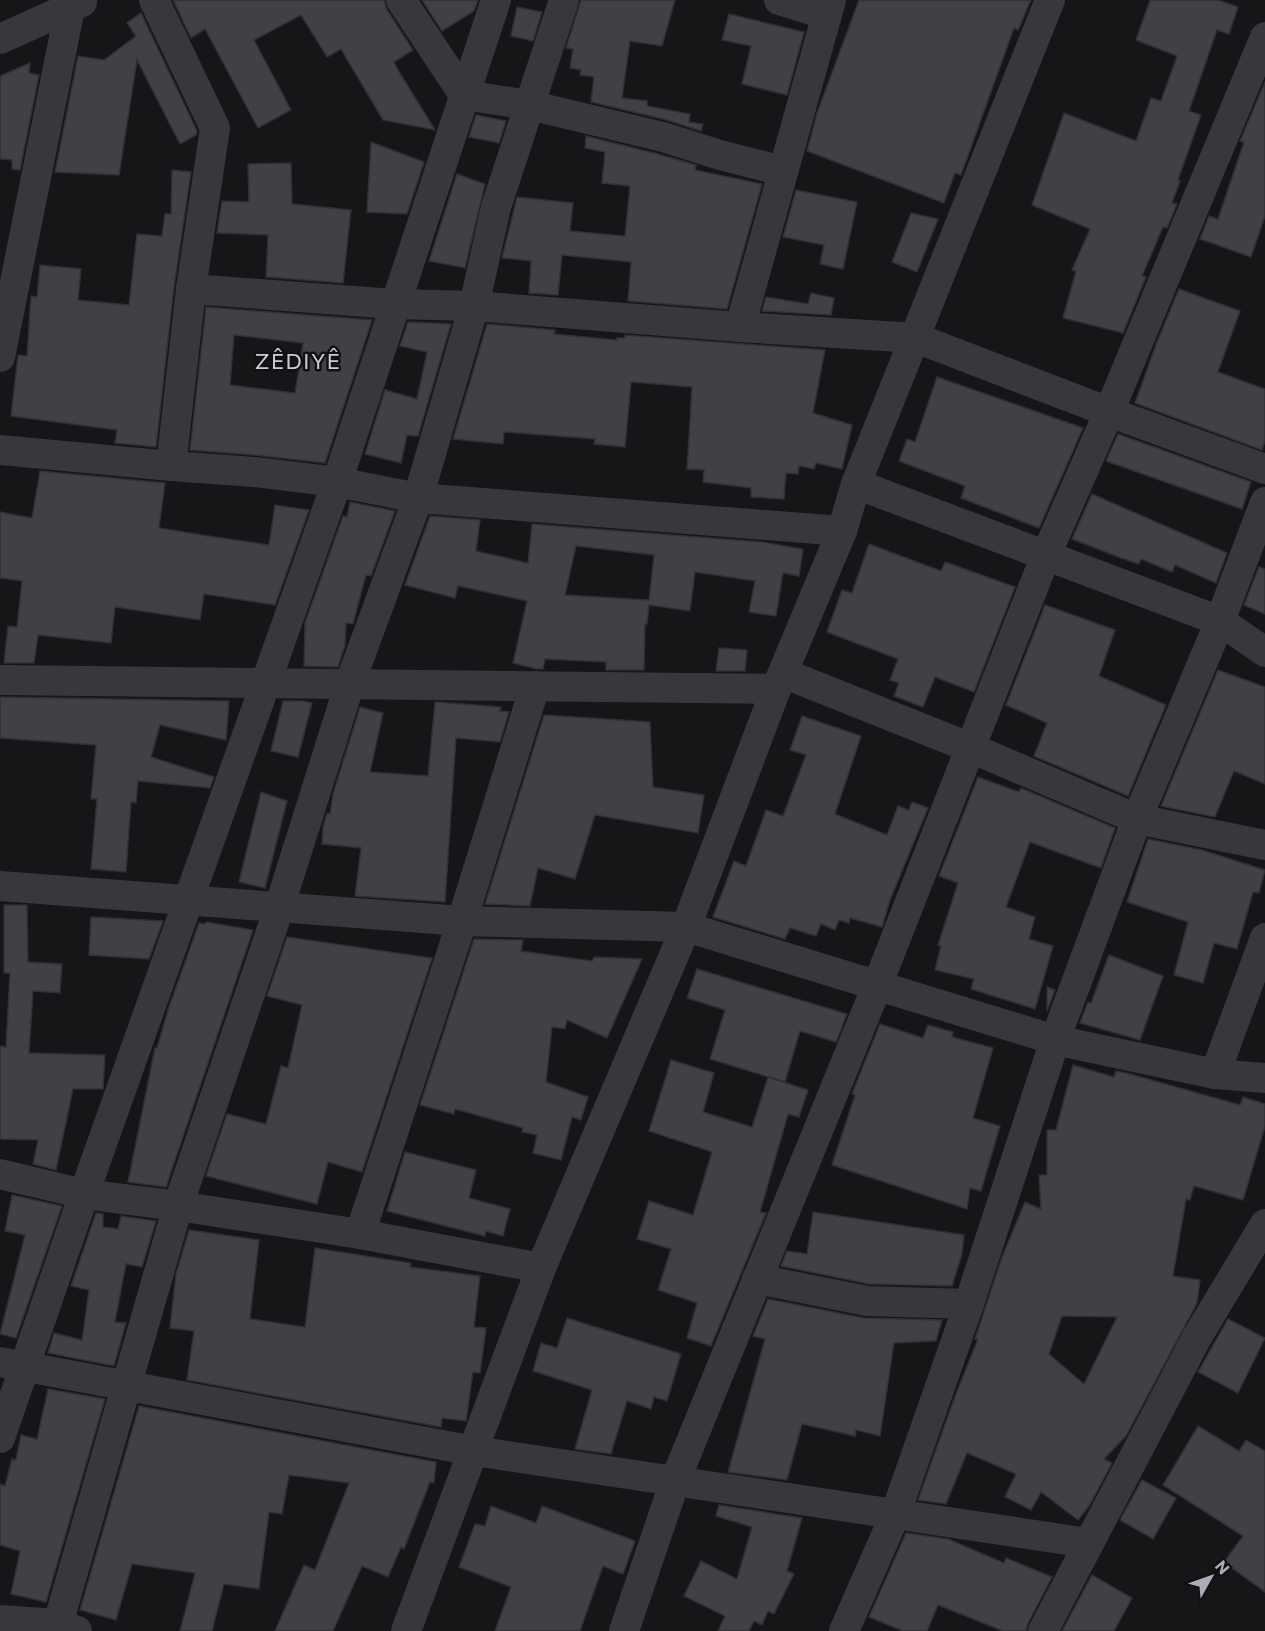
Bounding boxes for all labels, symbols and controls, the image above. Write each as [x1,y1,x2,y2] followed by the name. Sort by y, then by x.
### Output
[255,347,341,374] district label: ZÊDIYÊ
[1181,1547,1241,1607] north arrow
[1212,1556,1234,1578] text: N

